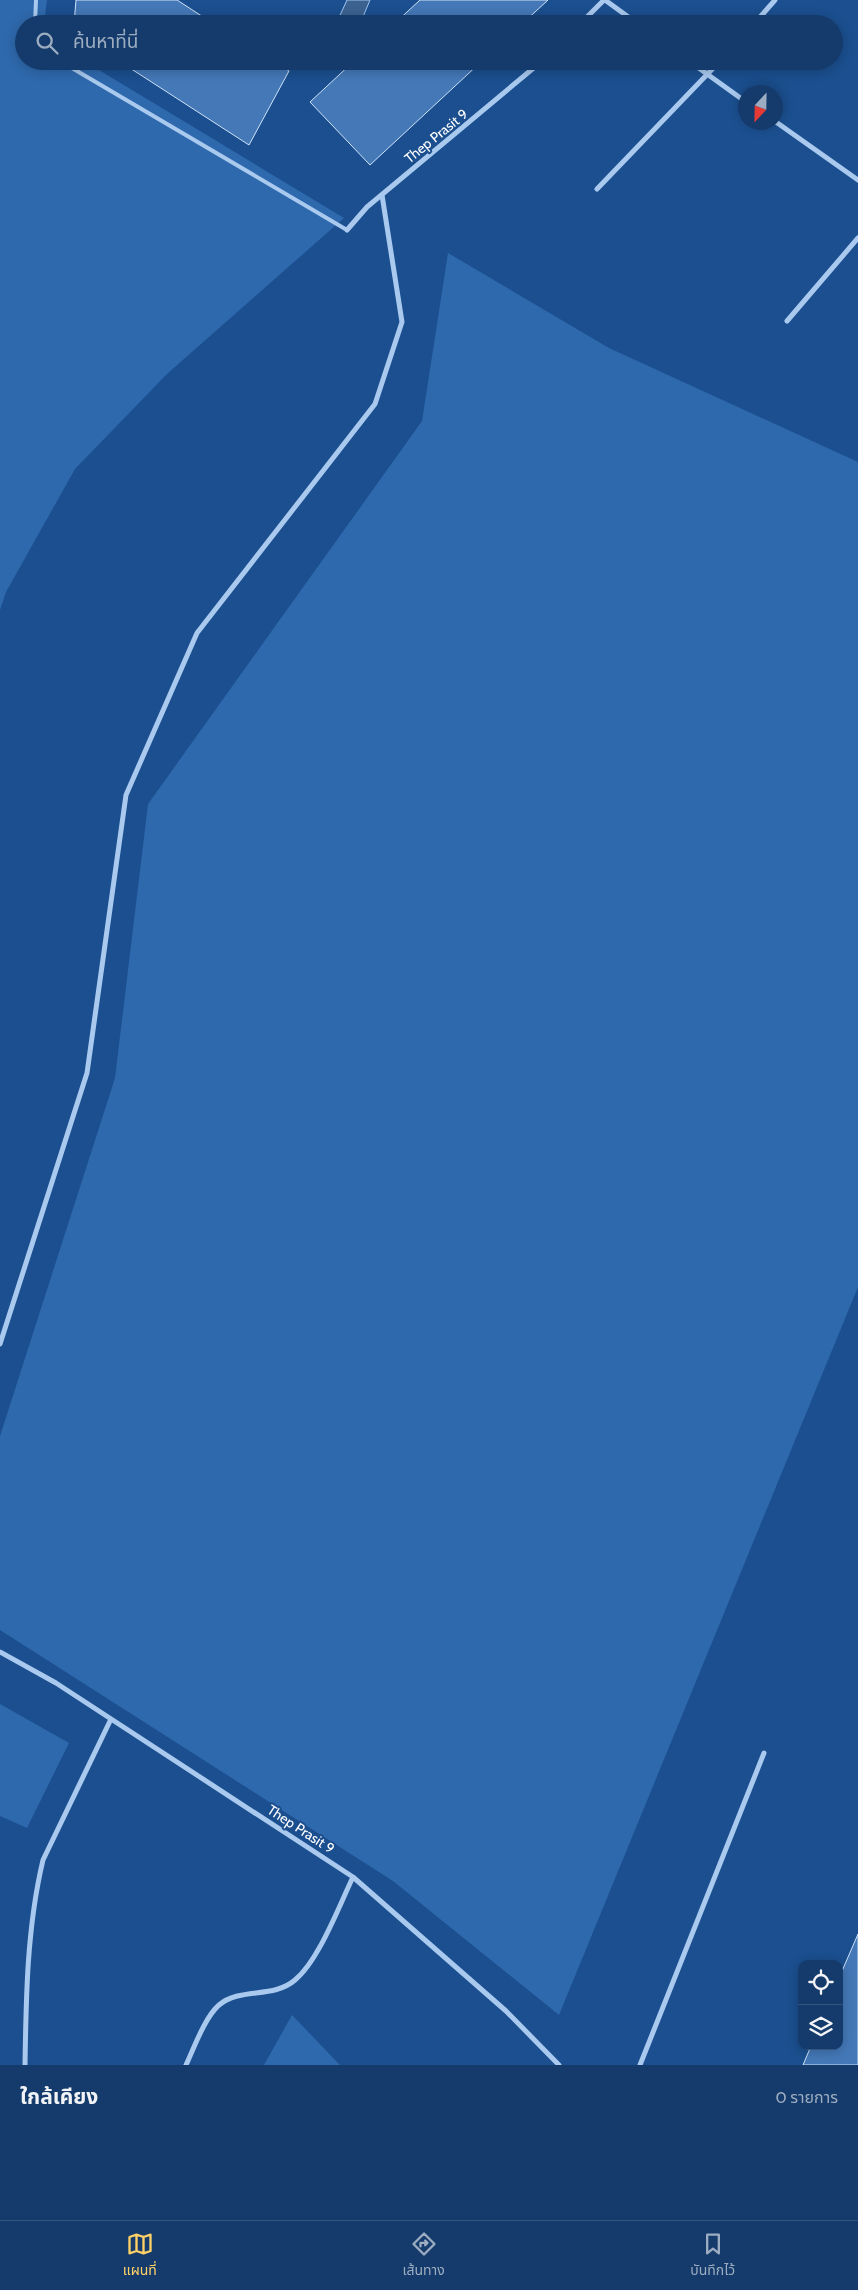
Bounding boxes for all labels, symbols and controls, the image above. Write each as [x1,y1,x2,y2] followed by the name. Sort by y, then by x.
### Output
[15,15,843,70] search box
[33,29,61,57] icon: search
[73,30,138,53] text: ค้นหาที่นี่
[738,85,783,130] north arrow
[401,105,471,167] street label: Thep Prasit 9
[264,1801,338,1857] street label: Thep Prasit 9
[798,1960,843,2050] map controls
[798,1960,843,2005] button: locate
[798,2005,843,2050] button: layers
[20,2084,98,2109] text: ใกล้เคียง
[776,2088,838,2107] text: 0 รายการ
[123,2230,157,2281] tab: แผนที่
[402,2230,445,2281] tab: เส้นทาง
[690,2230,735,2281] tab: บันทึกไว้

